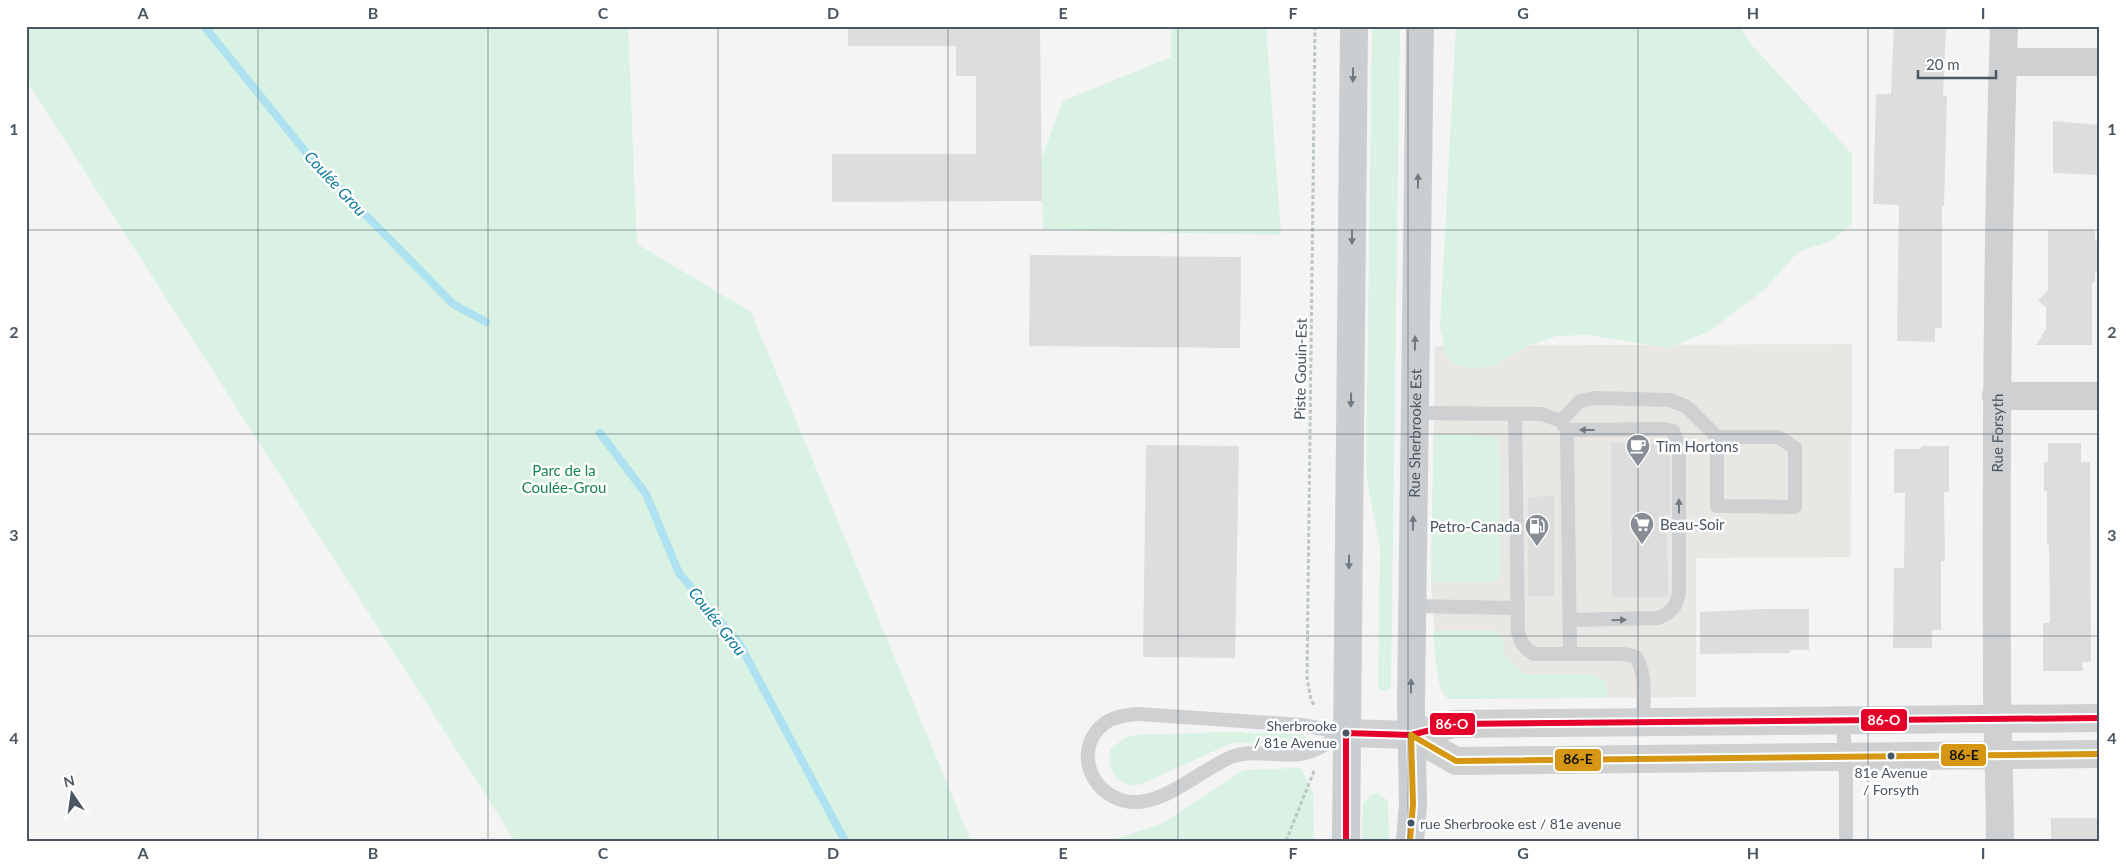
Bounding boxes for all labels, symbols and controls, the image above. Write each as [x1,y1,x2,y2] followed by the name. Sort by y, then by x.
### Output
[136,3,149,22] text: A
[368,3,378,22] text: B
[598,3,609,22] text: C
[827,3,839,22] text: D
[1058,3,1068,22] text: E
[1288,3,1298,22] text: F
[1517,3,1529,22] text: G
[1747,3,1759,22] text: H
[1981,3,1985,22] text: I
[1918,48,1996,80] scale bar
[1926,55,1960,73] text: 20 m
[1349,67,1357,83] one-way arrow
[9,119,19,138] text: 1
[2107,119,2117,138] text: 1
[301,147,371,219] water label: Coulée Grou
[1414,173,1422,189] one-way arrow
[1348,230,1356,246] one-way arrow
[1290,317,1310,420] street label: Piste Gouin-Est
[9,322,19,341] text: 2
[2107,322,2117,341] text: 2
[1412,335,1420,351] one-way arrow
[1405,368,1424,498] street label: Rue Sherbrooke Est
[1347,392,1355,408] one-way arrow
[1988,394,2006,473] street label: Rue Forsyth
[1578,426,1594,434] one-way arrow
[1625,433,1651,467] cafe icon: Tim Hortons
[1656,437,1738,455] place label: Tim Hortons
[522,461,606,496] park label: Parc de la Coulée-Grou
[1675,497,1683,513] one-way arrow
[1629,511,1655,545] supermarket icon: Beau-Soir
[1524,513,1550,547] fuel station icon: Petro-Canada
[1409,515,1417,531] one-way arrow
[1660,515,1725,533] place label: Beau-Soir
[1430,517,1520,535] place label: Petro-Canada
[9,525,19,544] text: 3
[2107,525,2117,544] text: 3
[1344,555,1352,571] one-way arrow
[685,583,751,659] water label: Coulée Grou
[1611,615,1627,623] one-way arrow
[1407,678,1415,694] one-way arrow
[1860,708,1908,732] line badge: 86-O
[1868,711,1900,728] text: 86-O
[1429,712,1476,736] line badge: 86-O
[1436,715,1468,732] text: 86-O
[1254,717,1337,751] place label: Sherbrooke / 81e Avenue
[9,728,19,747] text: 4
[1341,728,1351,738] marker: Sherbrooke / 81e Avenue
[2107,728,2117,747] text: 4
[1940,743,1987,767] line badge: 86-E
[1949,746,1979,763] text: 86-E
[1554,748,1602,772] line badge: 86-E
[1563,750,1593,767] text: 86-E
[1886,751,1896,761] marker: 81e Avenue / Forsyth
[1854,764,1928,798] place label: 81e Avenue / Forsyth
[48,770,98,820] north arrow
[62,771,76,790] text: N
[1420,815,1621,832] place label: rue Sherbrooke est / 81e avenue
[1406,818,1416,828] marker: rue Sherbrooke est / 81e avenue
[136,843,149,862] text: A
[368,843,378,862] text: B
[598,843,609,862] text: C
[827,843,839,862] text: D
[1058,843,1068,862] text: E
[1288,843,1298,862] text: F
[1517,843,1529,862] text: G
[1747,843,1759,862] text: H
[1981,843,1985,862] text: I

